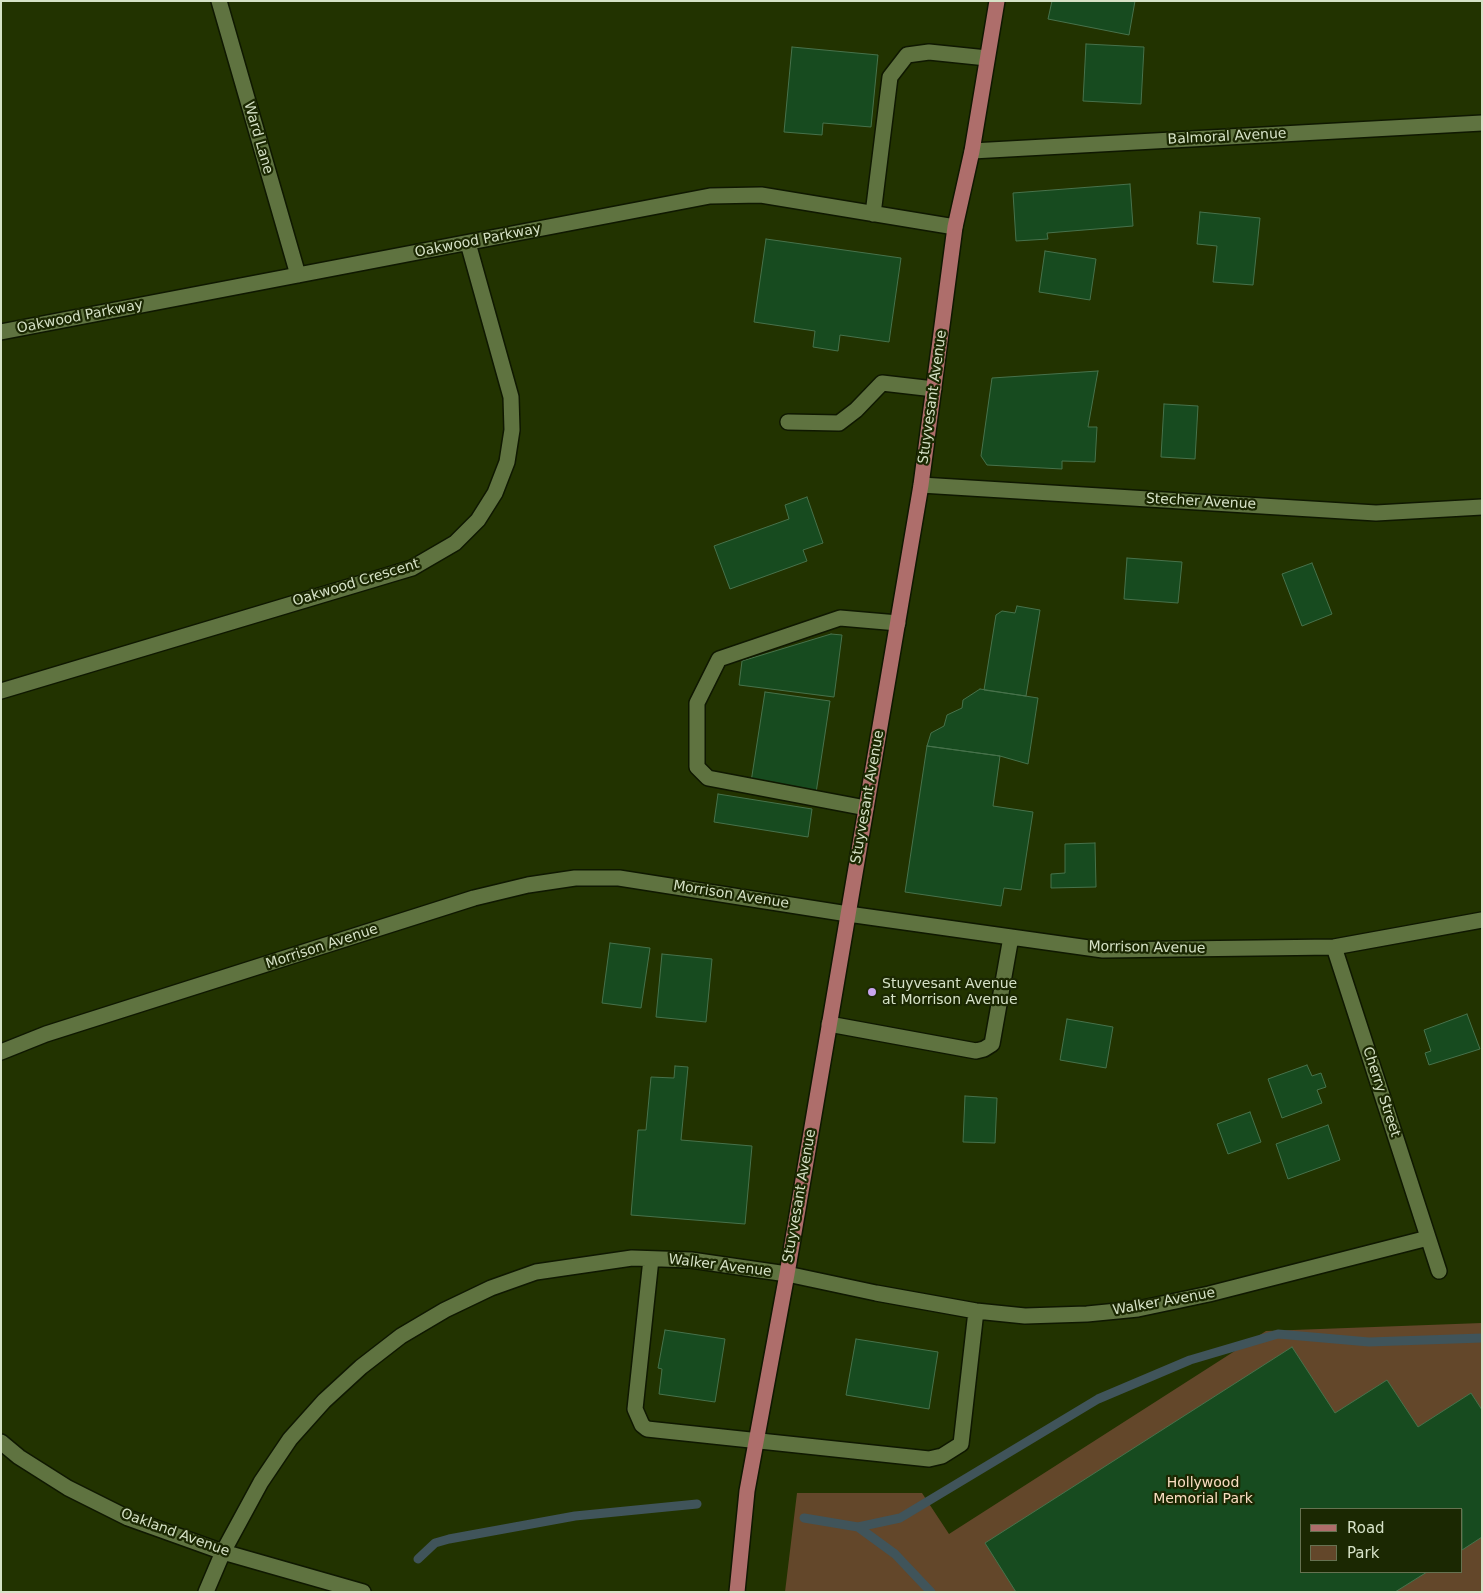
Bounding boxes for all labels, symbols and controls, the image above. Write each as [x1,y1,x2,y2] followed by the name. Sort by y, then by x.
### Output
[240,100,276,176] street label: Ward Lane
[1167,125,1287,149] street label: Balmoral Avenue
[413,221,543,261] street label: Oakwood Parkway
[15,297,145,337] street label: Oakwood Parkway
[915,329,951,465] street label: Stuyvesant Avenue
[1145,491,1257,513] street label: Stecher Avenue
[291,556,421,610] street label: Oakwood Crescent
[848,729,888,865] street label: Stuyvesant Avenue
[672,878,790,912] street label: Morrison Avenue
[264,921,380,973] street label: Morrison Avenue
[1088,939,1206,957] street label: Morrison Avenue
[882,976,1018,1009] place label: Stuyvesant Avenue at Morrison Avenue
[866,986,878,998] marker: Stuyvesant Avenue at Morrison Avenue
[1359,1045,1403,1139] street label: Cherry Street
[780,1128,820,1264] street label: Stuyvesant Avenue
[667,1251,773,1281] street label: Walker Avenue
[1111,1285,1217,1319] street label: Walker Avenue
[1153,1475,1253,1508] park label: Hollywood Memorial Park
[118,1506,232,1560] street label: Oakland Avenue
[1300,1508,1463,1573] legend
[1347,1519,1385,1537] text: Road
[1347,1544,1379,1562] text: Park

